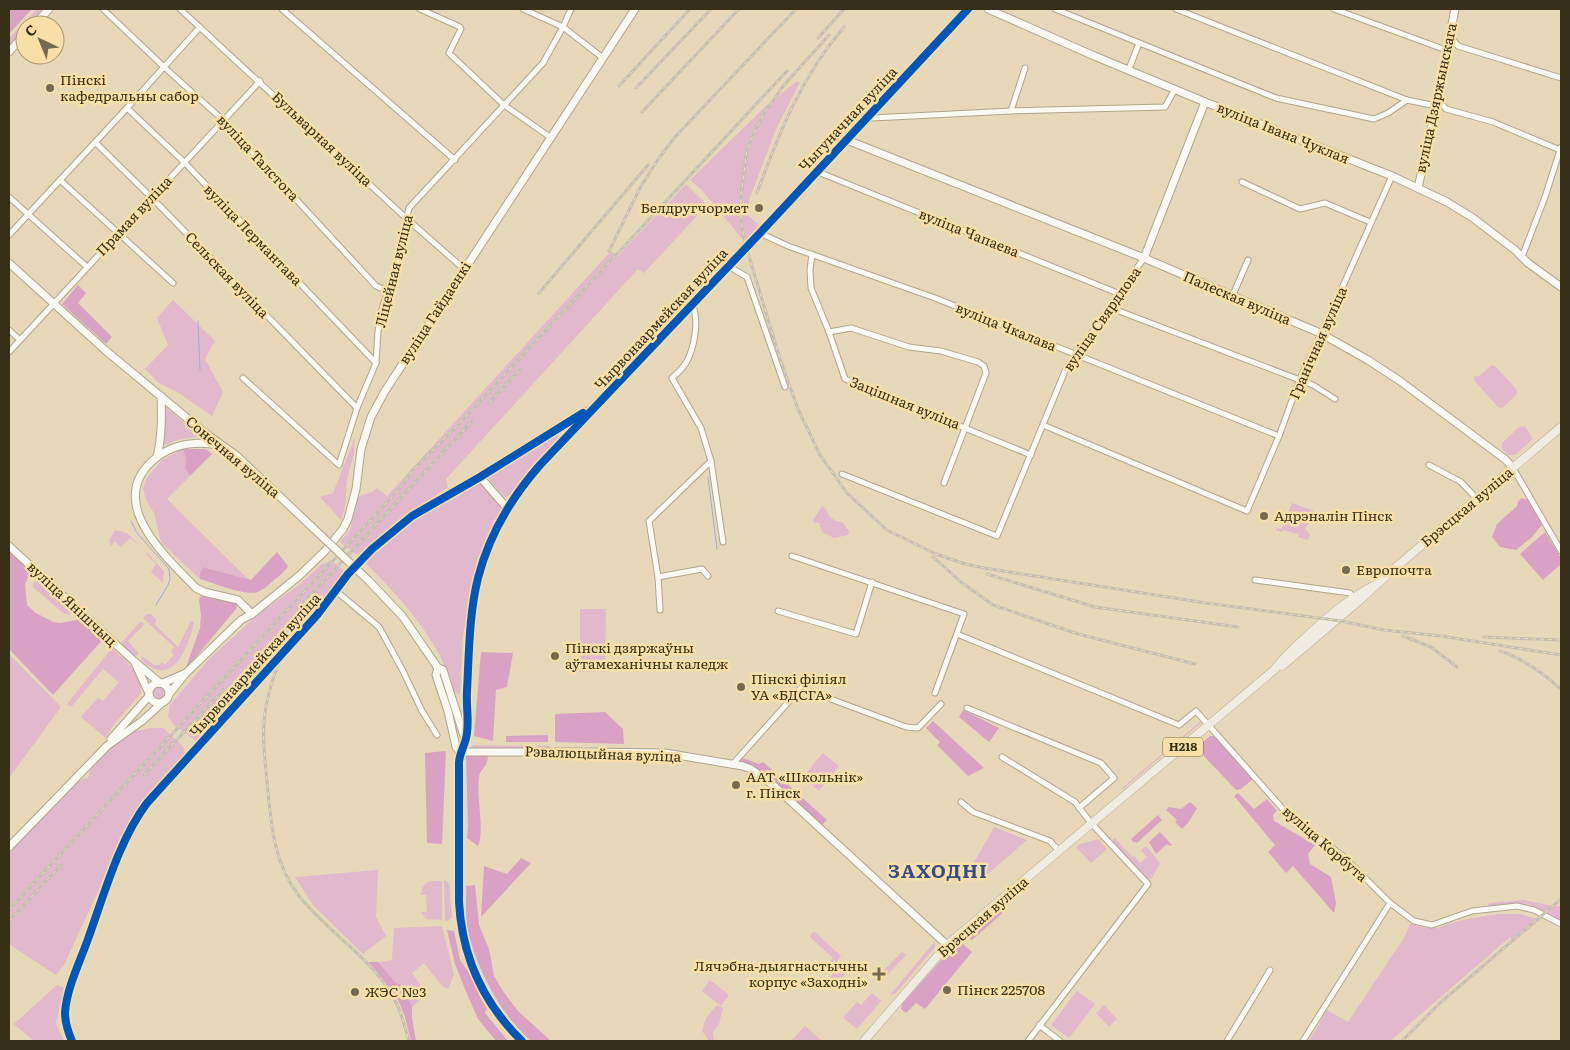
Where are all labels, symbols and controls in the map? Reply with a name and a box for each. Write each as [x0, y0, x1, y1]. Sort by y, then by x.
north arrow [15, 15, 65, 65]
text: С [20, 19, 41, 41]
street label: вуліца Дзяржынскага [1409, 21, 1461, 175]
street label: Чыгуначная вуліца [793, 61, 901, 175]
place label: Пінскі кафедральны сабор [60, 69, 199, 105]
marker: Пінскі кафедральны сабор [44, 82, 56, 94]
street label: Бульварная вуліца [268, 86, 378, 191]
street label: вуліца Івана Чуклая [1214, 96, 1353, 168]
street label: вуліца Талстога [213, 110, 305, 205]
street label: Прамая вуліца [91, 170, 176, 260]
street label: вуліца Лермантава [200, 179, 308, 290]
place label: Белдругчормет [641, 197, 749, 217]
marker: Белдругчормет [753, 202, 765, 214]
street label: вуліца Чапаева [916, 203, 1023, 261]
street label: Ліцейная вуліца [369, 212, 417, 329]
street label: Сельская вуліца [181, 227, 274, 322]
street label: Чырвонаармейская вуліца [589, 243, 732, 394]
street label: вуліца Гайдаенкі [393, 257, 475, 368]
street label: вуліца Свярдлова [1058, 262, 1145, 375]
street label: Палеская вуліца [1180, 265, 1295, 329]
street label: Гранічная вуліца [1283, 283, 1351, 402]
street label: вуліца Чкалава [953, 297, 1060, 356]
street label: Зацішная вуліца [847, 371, 964, 434]
street label: Сонечная вуліца [182, 411, 285, 502]
street label: Брэсцкая вуліца [1416, 461, 1517, 551]
place label: Адрэналін Пінск [1274, 505, 1393, 525]
marker: Адрэналін Пінск [1258, 510, 1270, 522]
street label: вуліца Янішчыц [23, 556, 122, 650]
place label: Европочта [1356, 559, 1432, 579]
marker: Европочта [1340, 564, 1352, 576]
street label: Чырвонаармейская вуліца [184, 588, 325, 741]
place label: Пінскі дзяржаўны аўтамеханічны каледж [565, 637, 728, 673]
marker: Пінскі дзяржаўны аўтамеханічны каледж [549, 650, 561, 662]
place label: Пінскі філіял УА «БДСГА» [751, 668, 847, 704]
marker: Пінскі філіял УА «БДСГА» [735, 681, 747, 693]
road number: Н218 [1163, 738, 1203, 756]
street label: Рэвалюцыйная вуліца [524, 740, 682, 766]
place label: ААТ «Школьнік» г. Пінск [746, 766, 864, 802]
marker: ААТ «Школьнік» г. Пінск [730, 779, 742, 791]
street label: вуліца Корбута [1279, 801, 1373, 886]
district label: ЗАХОДНІ [888, 856, 988, 884]
street label: Брэсцкая вуліца [933, 871, 1032, 961]
place label: Лячэбна-дыягнастычны корпус «Заходні» [694, 955, 868, 991]
marker: Лячэбна-дыягнастычны корпус «Заходні» [872, 967, 886, 981]
place label: Пінск 225708 [957, 979, 1045, 999]
place label: ЖЭС №3 [365, 981, 427, 1001]
marker: Пінск 225708 [941, 984, 953, 996]
marker: ЖЭС №3 [349, 986, 361, 998]

